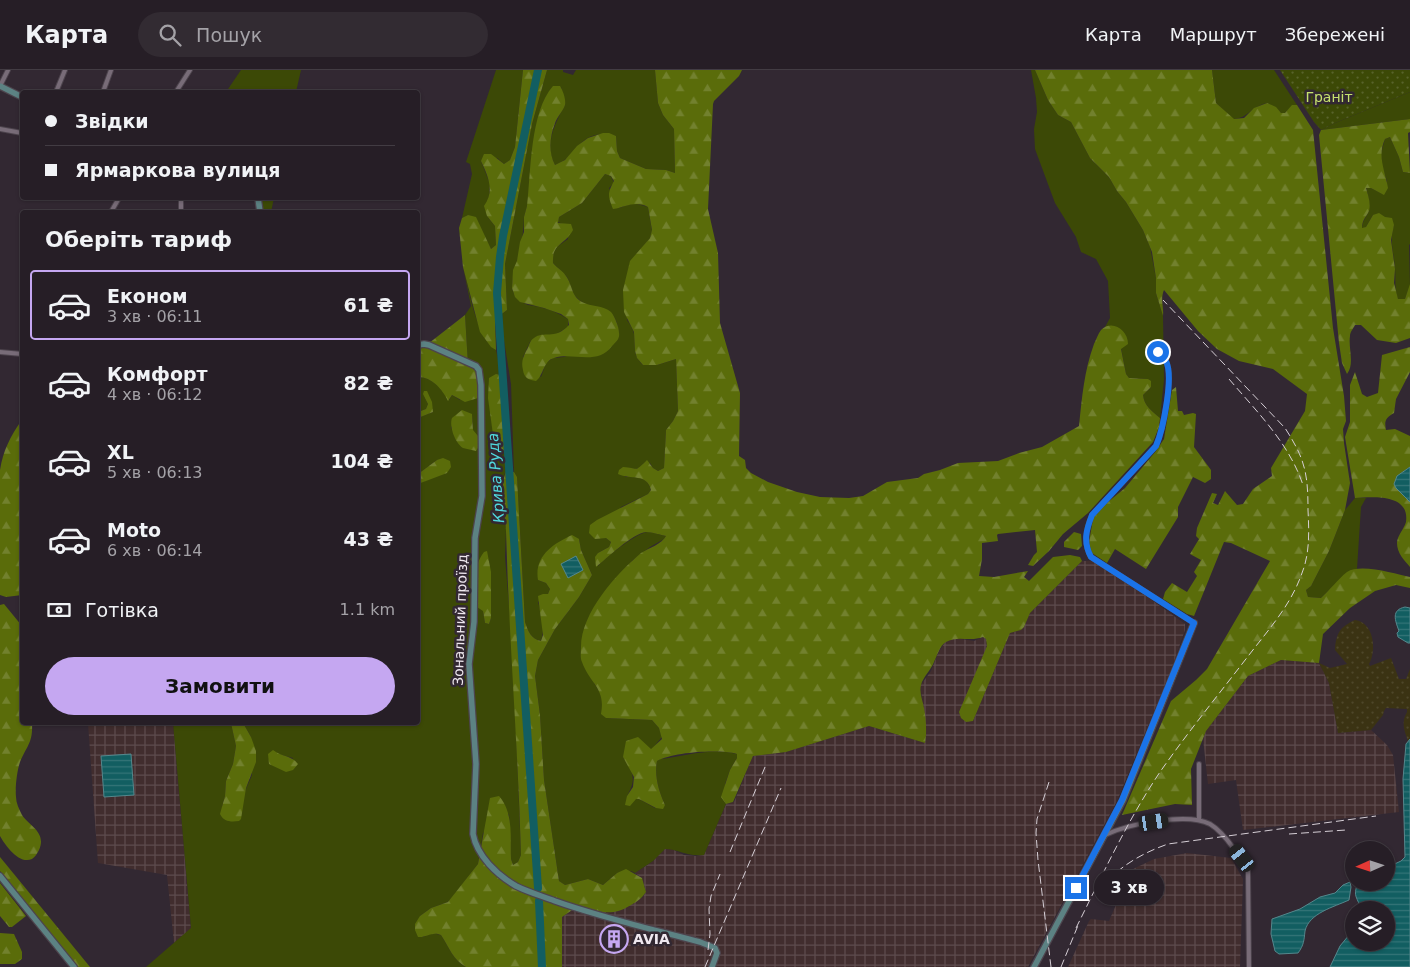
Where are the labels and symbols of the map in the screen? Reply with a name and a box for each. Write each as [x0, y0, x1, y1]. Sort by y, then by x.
park label: Граніт [1305, 89, 1353, 105]
route start [1147, 341, 1169, 363]
water label: Крива Руда [484, 432, 508, 524]
street label: Зональний проїзд [450, 554, 470, 686]
car [1138, 812, 1169, 832]
north arrow [1345, 841, 1395, 891]
car [1226, 842, 1257, 874]
callout: 3 хв [1094, 870, 1164, 906]
route end [1065, 877, 1087, 899]
building icon: AVIA [599, 924, 629, 954]
place label: AVIA [633, 931, 670, 947]

